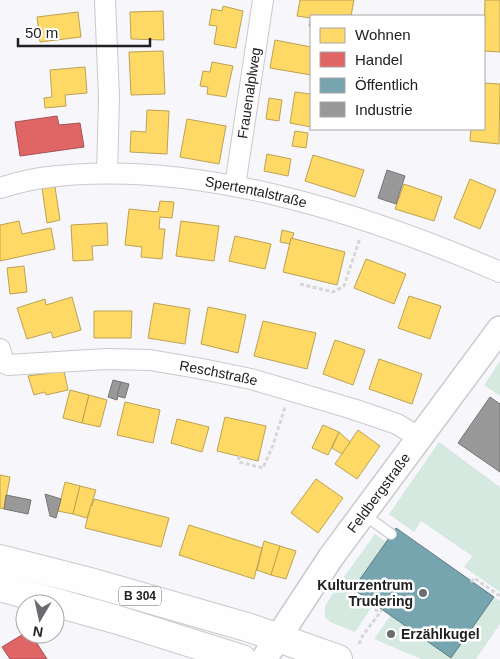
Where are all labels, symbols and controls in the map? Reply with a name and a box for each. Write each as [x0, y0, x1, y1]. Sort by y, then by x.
scale bar [18, 15, 150, 47]
legend [310, 15, 485, 130]
text: 50 m [25, 24, 58, 41]
text: Wohnen [355, 26, 411, 43]
street label: Frauenalplweg [234, 46, 264, 140]
text: Handel [355, 51, 403, 68]
text: Öffentlich [355, 76, 418, 93]
text: Industrie [355, 101, 413, 118]
street label: Spertentalstraße [204, 173, 309, 211]
street label: Reschstraße [178, 357, 260, 389]
street label: Feldbergstraße [344, 450, 413, 536]
place label: Kulturzentrum Trudering [317, 577, 413, 609]
road number: B 304 [119, 586, 161, 606]
marker: Kulturzentrum Trudering [417, 587, 429, 599]
north arrow [15, 594, 65, 644]
text: N [32, 623, 44, 641]
place label: Erzählkugel [401, 626, 480, 642]
marker: Erzählkugel [385, 628, 397, 640]

